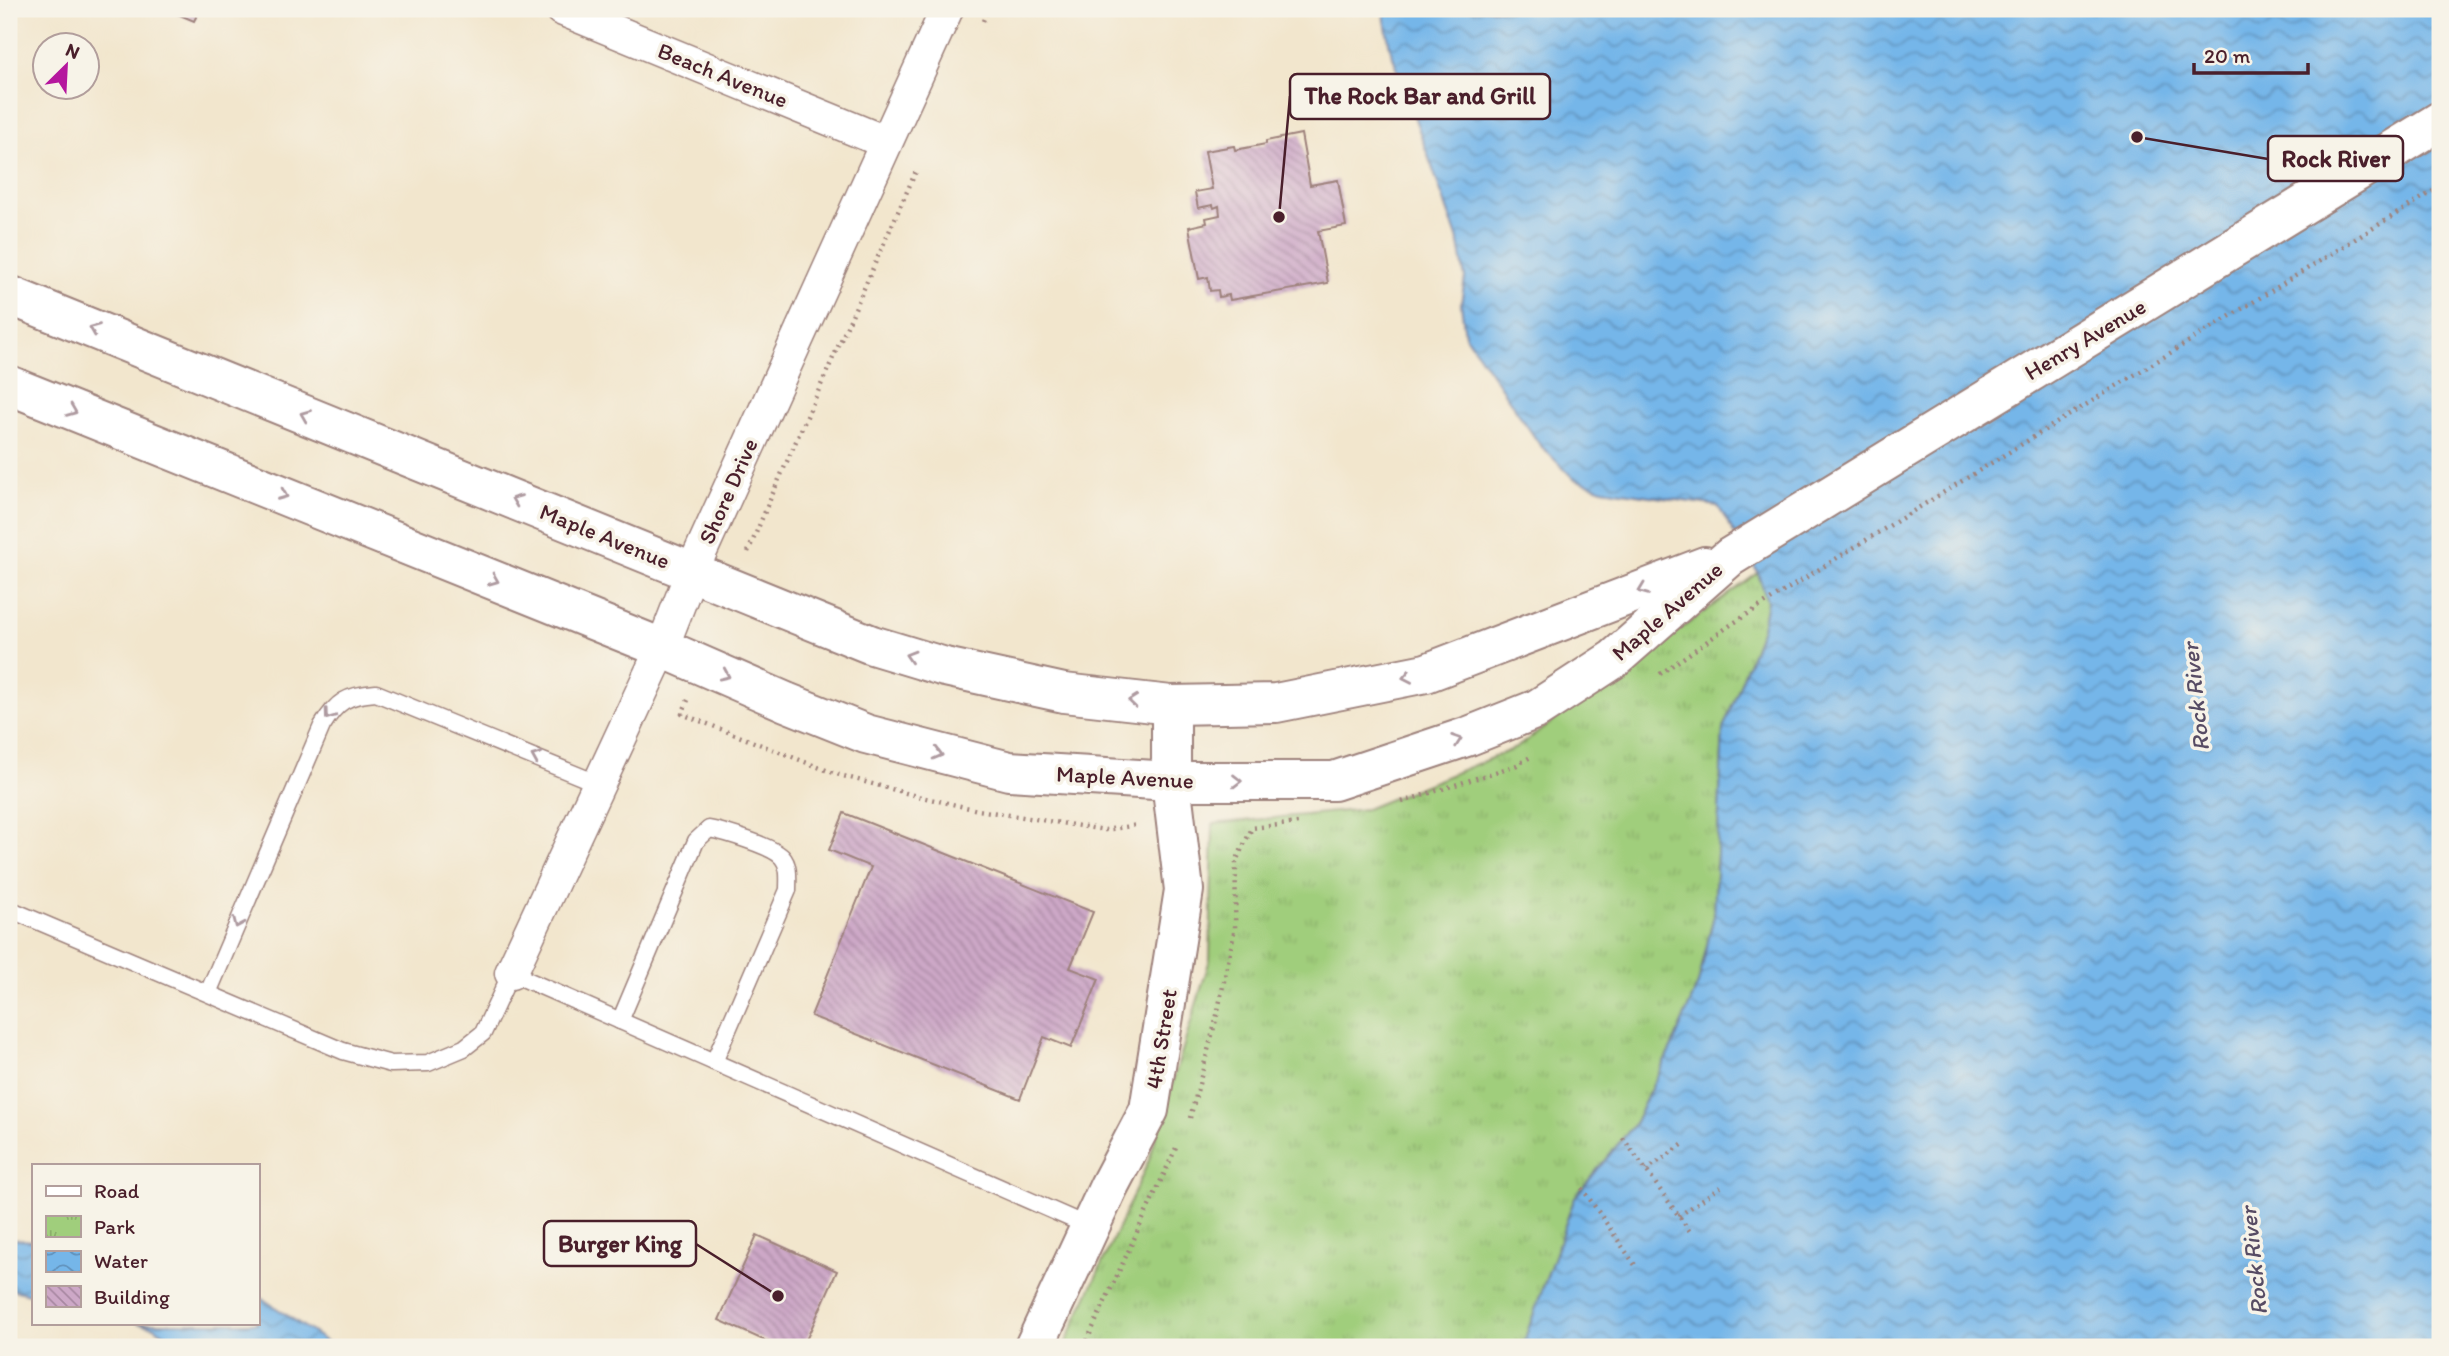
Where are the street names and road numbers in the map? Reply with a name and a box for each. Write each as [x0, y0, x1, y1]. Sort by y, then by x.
street label: Beach Avenue [654, 36, 792, 114]
street label: Henry Avenue [2019, 292, 2151, 386]
street label: Shore Drive [692, 434, 764, 548]
street label: Maple Avenue [536, 497, 674, 575]
street label: Maple Avenue [1606, 555, 1728, 667]
street label: Maple Avenue [1055, 759, 1195, 795]
street label: 4th Street [1139, 987, 1183, 1091]

